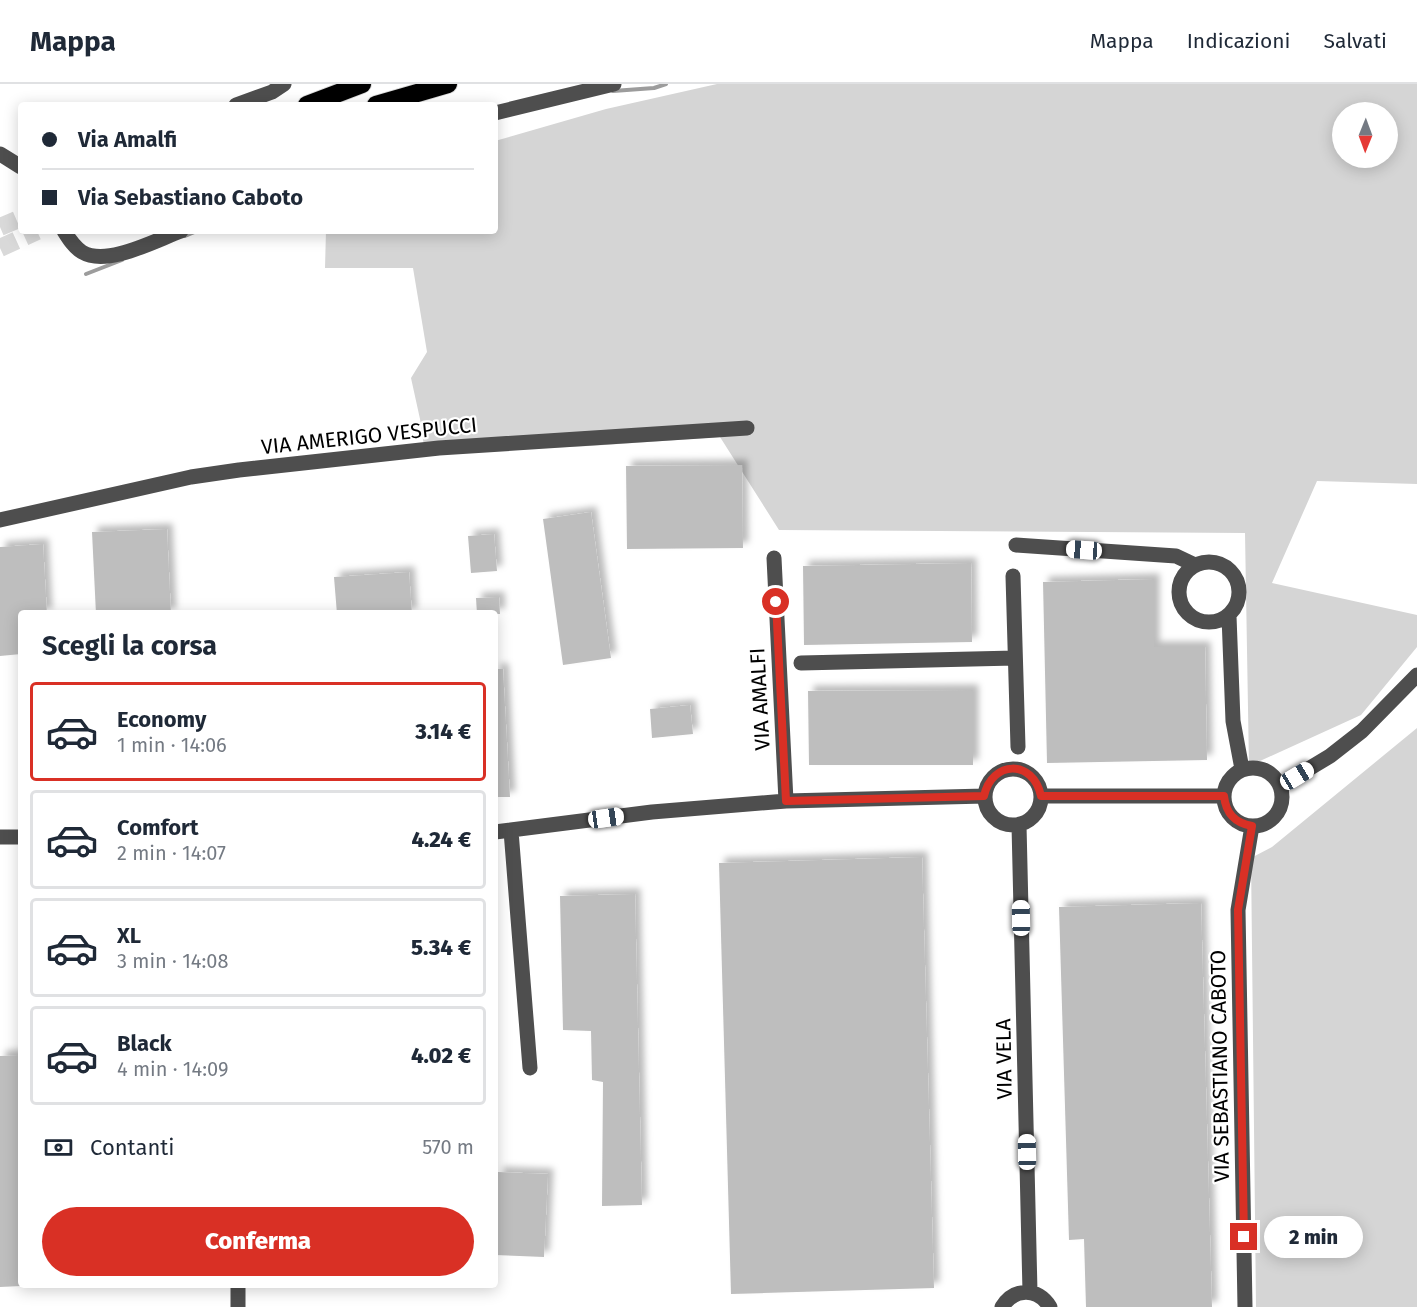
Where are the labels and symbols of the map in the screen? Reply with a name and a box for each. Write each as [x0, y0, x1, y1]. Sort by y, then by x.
north arrow [1332, 102, 1398, 168]
street label: VIA AMERIGO VESPUCCI [260, 412, 478, 460]
car [1065, 540, 1103, 560]
route start [762, 588, 789, 615]
street label: VIA AMALFI [744, 647, 776, 751]
car [1277, 759, 1317, 793]
car [587, 807, 625, 829]
car [1012, 900, 1030, 936]
street label: VIA SEBASTIANO CABOTO [1205, 950, 1235, 1182]
street label: VIA VELA [990, 1018, 1018, 1100]
car [1018, 1134, 1036, 1170]
callout: 2 min [1265, 1216, 1364, 1258]
route end [1230, 1223, 1257, 1250]

